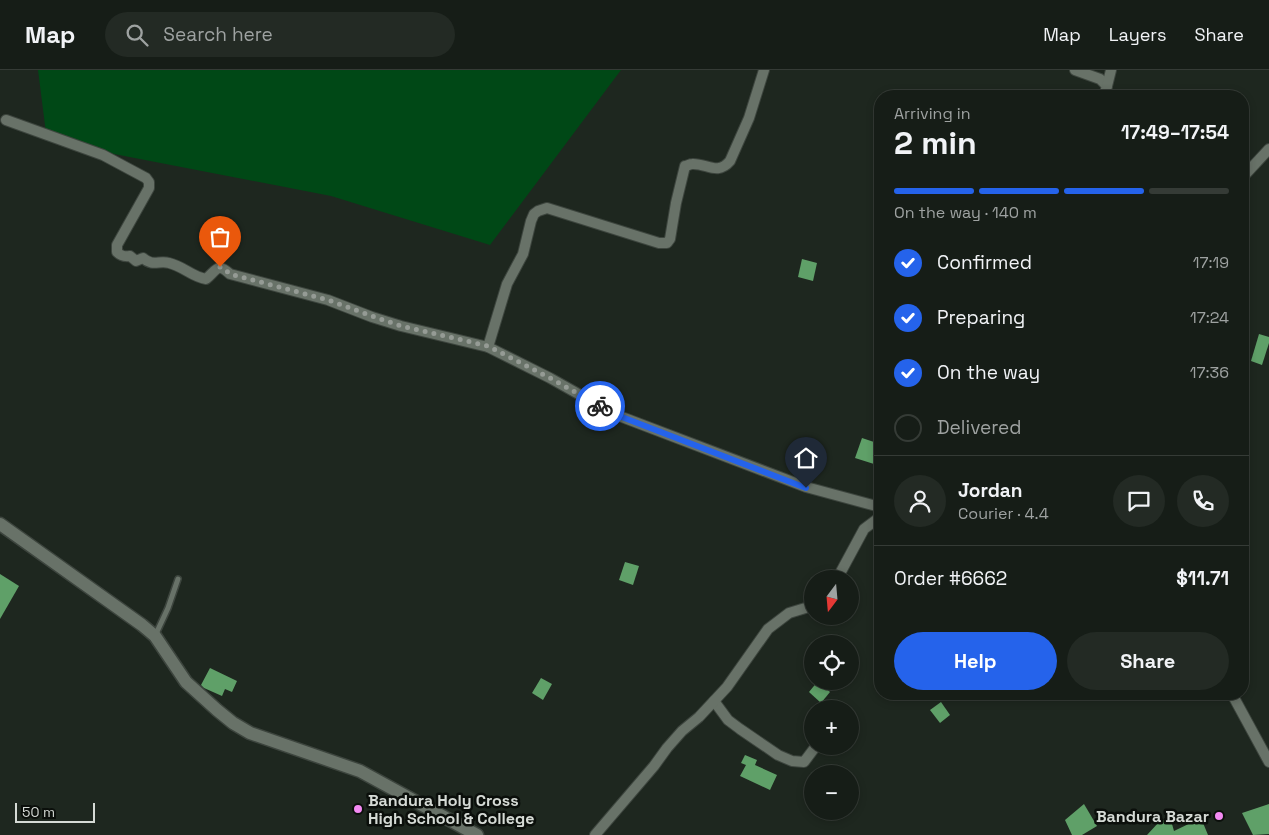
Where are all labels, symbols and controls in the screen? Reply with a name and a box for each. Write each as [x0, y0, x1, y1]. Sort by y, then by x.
search box [105, 12, 455, 57]
text: Map [25, 19, 75, 50]
icon: search [123, 21, 151, 49]
text: Search here [163, 22, 273, 47]
text: Map [1043, 23, 1081, 46]
text: Layers [1109, 23, 1166, 46]
text: Share [1194, 23, 1244, 46]
text: Arriving in [894, 103, 971, 124]
text: 17:49–17:54 [1121, 120, 1229, 145]
text: 2 min [894, 123, 977, 163]
text: On the way · 140 m [894, 202, 1037, 223]
pin [199, 216, 241, 267]
icon: bag [206, 223, 234, 251]
icon: check [894, 249, 922, 277]
text: Confirmed [937, 250, 1032, 275]
text: 17:19 [1193, 252, 1229, 273]
icon: check [894, 304, 922, 332]
text: Preparing [937, 305, 1025, 330]
text: 17:24 [1190, 307, 1229, 328]
icon: check [894, 359, 922, 387]
text: On the way [937, 360, 1040, 385]
text: 17:36 [1190, 362, 1229, 383]
courier [575, 381, 625, 431]
icon: bike [586, 392, 614, 420]
text: Delivered [937, 415, 1022, 440]
pin [785, 437, 827, 488]
icon: home [792, 444, 820, 472]
button: person [894, 475, 946, 527]
button: chat [1113, 475, 1165, 527]
button: phone [1177, 475, 1229, 527]
text: Jordan [958, 478, 1023, 503]
text: Courier · 4.4 [958, 503, 1049, 524]
text: Order #6662 [894, 566, 1007, 591]
text: $11.71 [1176, 566, 1229, 591]
north arrow [804, 570, 859, 625]
map controls [804, 570, 859, 820]
button: Help [894, 632, 1057, 690]
button: Share [1067, 632, 1229, 690]
button: locate [804, 635, 859, 690]
button: + [804, 700, 859, 755]
button: − [804, 765, 859, 820]
place label: Bandura Holy Cross High School & College [368, 790, 535, 829]
scale bar [15, 800, 95, 823]
text: 50 m [22, 803, 55, 821]
marker: Bandura Holy Cross High School & College [352, 803, 364, 815]
place label: Bandura Bazar [1096, 806, 1209, 827]
marker: Bandura Bazar [1213, 810, 1225, 822]

